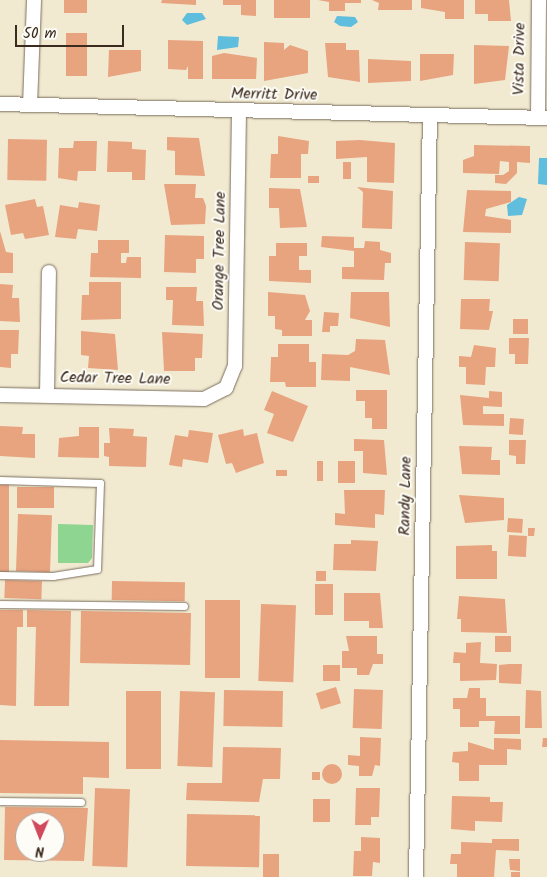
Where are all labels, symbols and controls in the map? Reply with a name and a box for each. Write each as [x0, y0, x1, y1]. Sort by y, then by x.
scale bar [18, 15, 126, 47]
text: 50 m [23, 22, 57, 46]
street label: Vista Drive [510, 23, 530, 95]
street label: Merritt Drive [231, 85, 317, 105]
street label: Orange Tree Lane [209, 191, 231, 311]
street label: Cedar Tree Lane [60, 368, 170, 390]
street label: Randy Lane [396, 456, 416, 536]
north arrow [15, 812, 65, 862]
text: N [35, 840, 44, 862]

